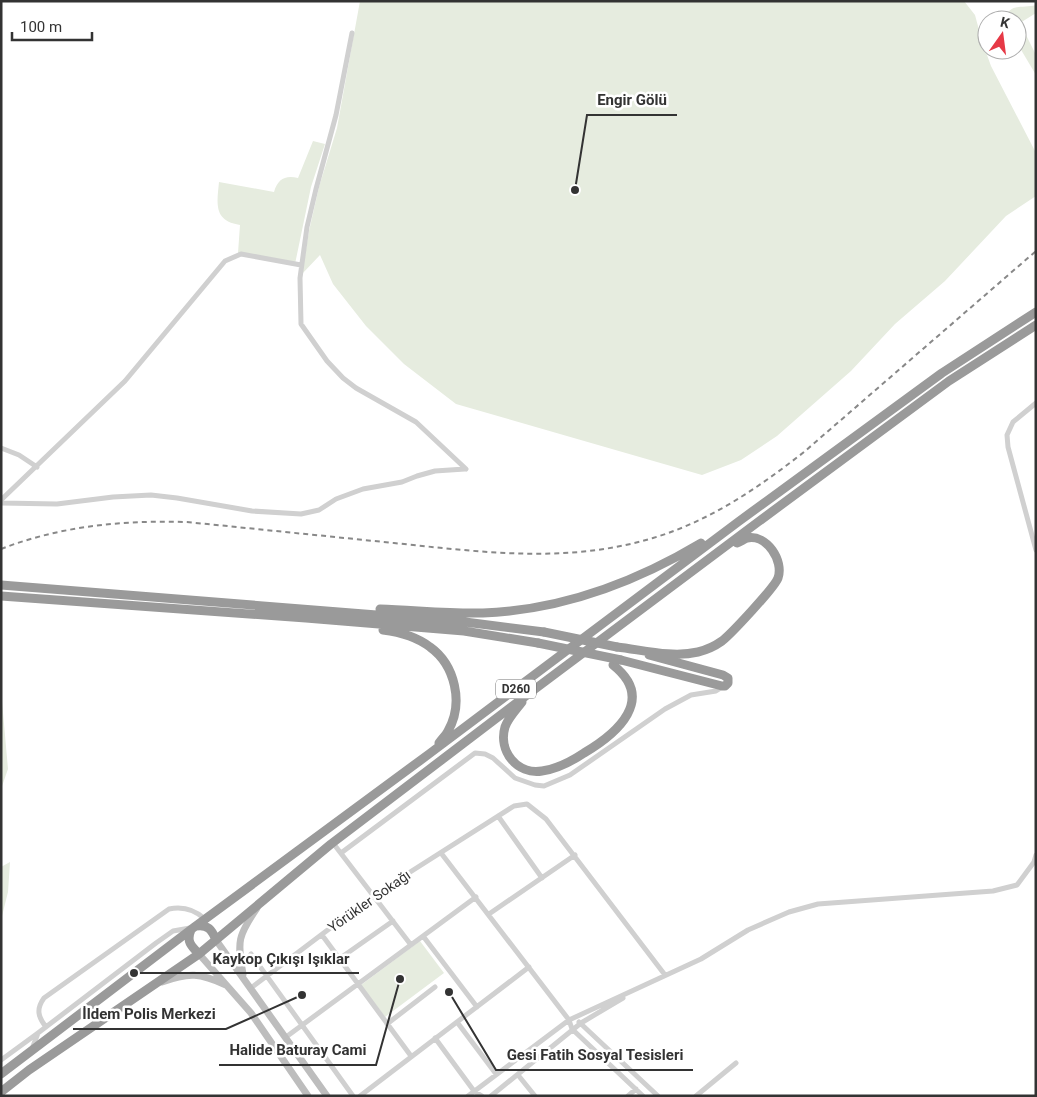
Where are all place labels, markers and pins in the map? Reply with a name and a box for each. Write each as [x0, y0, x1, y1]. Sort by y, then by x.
callout: Engir Gölü [587, 85, 677, 115]
callout: Kaykop Çıkışı Işıklar [202, 943, 359, 973]
callout: İldem Polis Merkezi [73, 999, 226, 1029]
callout: Halide Baturay Cami [219, 1035, 376, 1065]
callout: Gesi Fatih Sosyal Tesisleri [496, 1040, 693, 1070]

